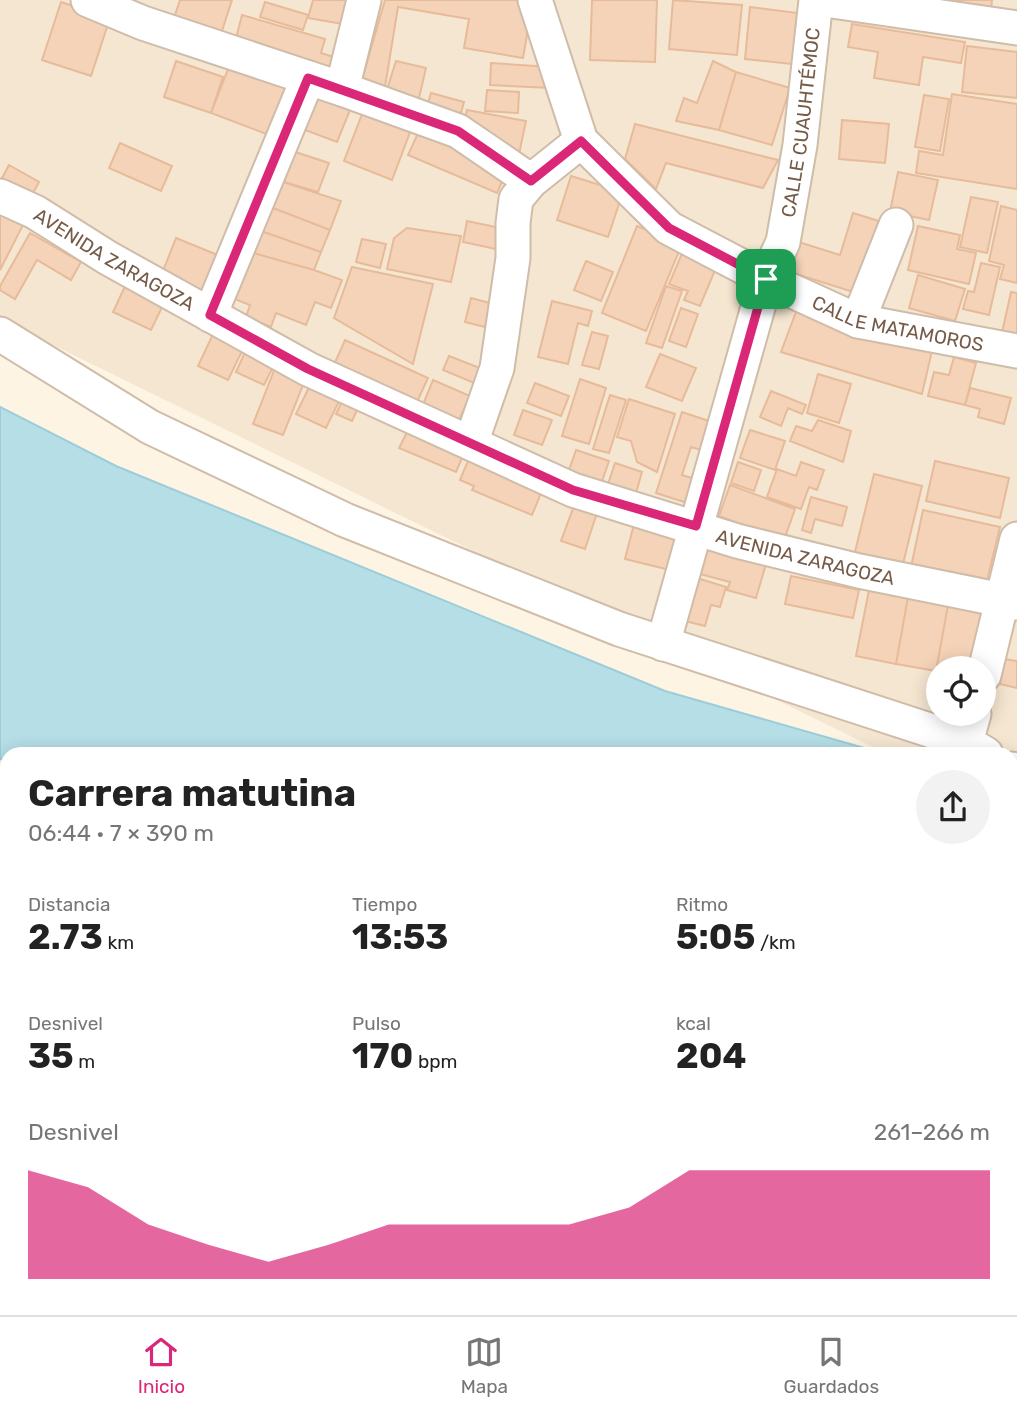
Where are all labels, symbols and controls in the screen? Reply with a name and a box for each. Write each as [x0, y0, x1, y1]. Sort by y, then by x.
street label: CALLE CUAUHTÉMOC [777, 26, 825, 219]
street label: AVENIDA ZARAGOZA [30, 203, 199, 316]
pin [736, 249, 796, 309]
icon: arrive [747, 260, 785, 298]
street label: CALLE MATAMOROS [808, 291, 985, 356]
street label: AVENIDA ZARAGOZA [713, 524, 897, 590]
map controls [926, 656, 996, 726]
button: locate [926, 656, 996, 726]
text: Carrera matutina [28, 770, 356, 816]
button: share [916, 770, 990, 844]
text: 06:44 · 7 × 390 m [28, 819, 214, 847]
text: Distancia [28, 893, 110, 916]
text: Tiempo [352, 893, 417, 916]
text: Ritmo [676, 893, 728, 916]
text: 2.73 [28, 916, 103, 958]
text: 13:53 [352, 916, 448, 958]
text: 5:05 [676, 916, 755, 958]
text: km [103, 931, 134, 954]
text: /km [755, 931, 796, 954]
text: Desnivel [28, 1012, 103, 1035]
text: Pulso [352, 1012, 401, 1035]
text: kcal [676, 1012, 711, 1035]
text: 35 [28, 1035, 74, 1077]
text: 170 [352, 1035, 413, 1077]
text: 204 [676, 1035, 746, 1077]
text: m [74, 1050, 95, 1073]
text: bpm [413, 1050, 457, 1073]
text: Desnivel [28, 1118, 119, 1146]
text: 261–266 m [874, 1118, 990, 1146]
tab: Inicio [138, 1333, 185, 1398]
tab: Mapa [461, 1333, 508, 1398]
tab: Guardados [784, 1333, 879, 1398]

